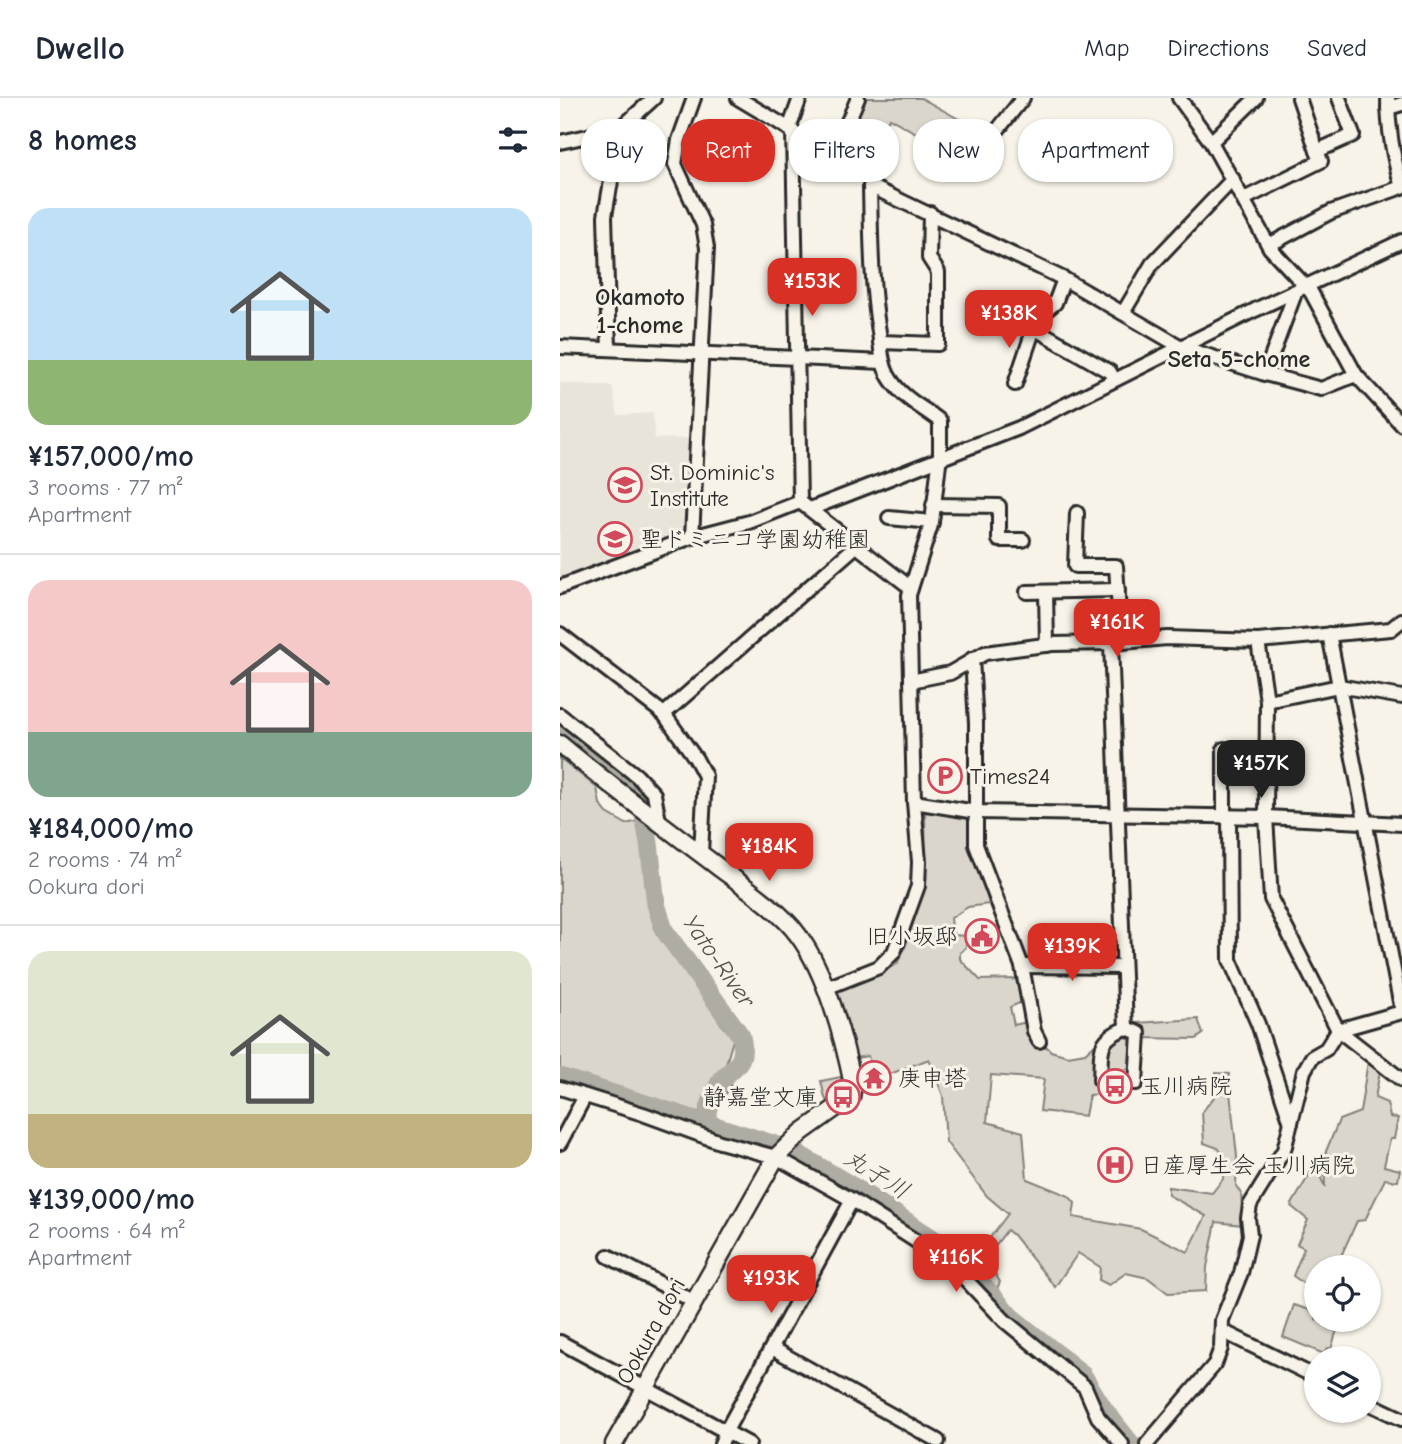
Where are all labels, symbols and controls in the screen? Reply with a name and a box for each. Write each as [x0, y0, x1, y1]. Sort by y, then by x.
text: Dwello [35, 29, 125, 67]
text: Map [1084, 34, 1130, 62]
text: Directions [1168, 34, 1269, 62]
text: Saved [1307, 34, 1367, 62]
chip: Buy [581, 119, 667, 182]
chip: Rent [681, 119, 775, 182]
chip: Filters [789, 119, 899, 182]
chip: New [913, 119, 1004, 182]
chip: Apartment [1018, 119, 1173, 182]
icon: filters [494, 121, 532, 159]
text: 8 homes [28, 123, 137, 158]
icon: home [217, 253, 343, 379]
pin: ¥153K [763, 258, 861, 318]
text: ¥153K [784, 267, 840, 294]
district label: Okamoto 1-chome [595, 283, 685, 339]
pin: ¥138K [960, 290, 1058, 350]
text: ¥138K [981, 299, 1037, 326]
district label: Seta 5-chome [1168, 345, 1311, 373]
text: ¥157,000/mo [28, 439, 194, 474]
place label: St. Dominic's Institute [650, 459, 774, 512]
school or university icon: St. Dominic's Institute [606, 466, 644, 504]
text: 3 rooms · 77 m² [28, 474, 183, 501]
text: Apartment [28, 501, 131, 528]
school or university icon: 聖ドミニコ学園幼稚園 [596, 520, 634, 558]
place label: 聖ドミニコ学園幼稚園 [640, 526, 870, 553]
pin: ¥161K [1068, 600, 1166, 659]
text: ¥161K [1090, 608, 1144, 635]
icon: home [217, 625, 343, 751]
pin: ¥157K [1212, 740, 1310, 800]
text: ¥157K [1233, 749, 1289, 776]
parking icon: Times24 [926, 757, 964, 795]
place label: Times24 [970, 763, 1050, 790]
text: ¥184,000/mo [28, 811, 194, 846]
pin: ¥184K [720, 824, 818, 883]
text: ¥184K [741, 832, 797, 859]
text: 2 rooms · 74 m² [28, 846, 181, 873]
text: Ookura dori [28, 873, 145, 900]
water label: Yato-River [677, 909, 762, 1014]
public building icon: 旧小坂邸 [963, 917, 1001, 955]
place label: 旧小坂邸 [866, 923, 958, 950]
pin: ¥139K [1023, 924, 1121, 983]
text: ¥139K [1044, 932, 1100, 959]
icon: home [217, 996, 343, 1122]
temple icon: 庚申塔 [855, 1059, 893, 1097]
place label: 庚申塔 [898, 1065, 967, 1092]
bus stop icon: 玉川病院 [1096, 1067, 1134, 1105]
place label: 玉川病院 [1140, 1073, 1232, 1100]
bus stop icon: 静嘉堂文庫 [824, 1078, 862, 1116]
place label: 静嘉堂文庫 [703, 1084, 818, 1111]
water label: 丸子川 [839, 1143, 915, 1205]
hospital icon: 日産厚生会 玉川病院 [1096, 1146, 1134, 1184]
place label: 日産厚生会 玉川病院 [1140, 1152, 1355, 1179]
text: ¥139,000/mo [28, 1182, 195, 1217]
text: 2 rooms · 64 m² [28, 1217, 185, 1244]
pin: ¥116K [907, 1234, 1005, 1294]
text: ¥116K [929, 1243, 983, 1270]
text: Apartment [28, 1244, 131, 1271]
map controls [1304, 1255, 1381, 1423]
button: locate [1304, 1255, 1381, 1332]
pin: ¥193K [722, 1256, 820, 1315]
text: ¥193K [743, 1264, 799, 1291]
street label: Ookura dori [611, 1273, 691, 1389]
button: layers [1304, 1346, 1381, 1423]

